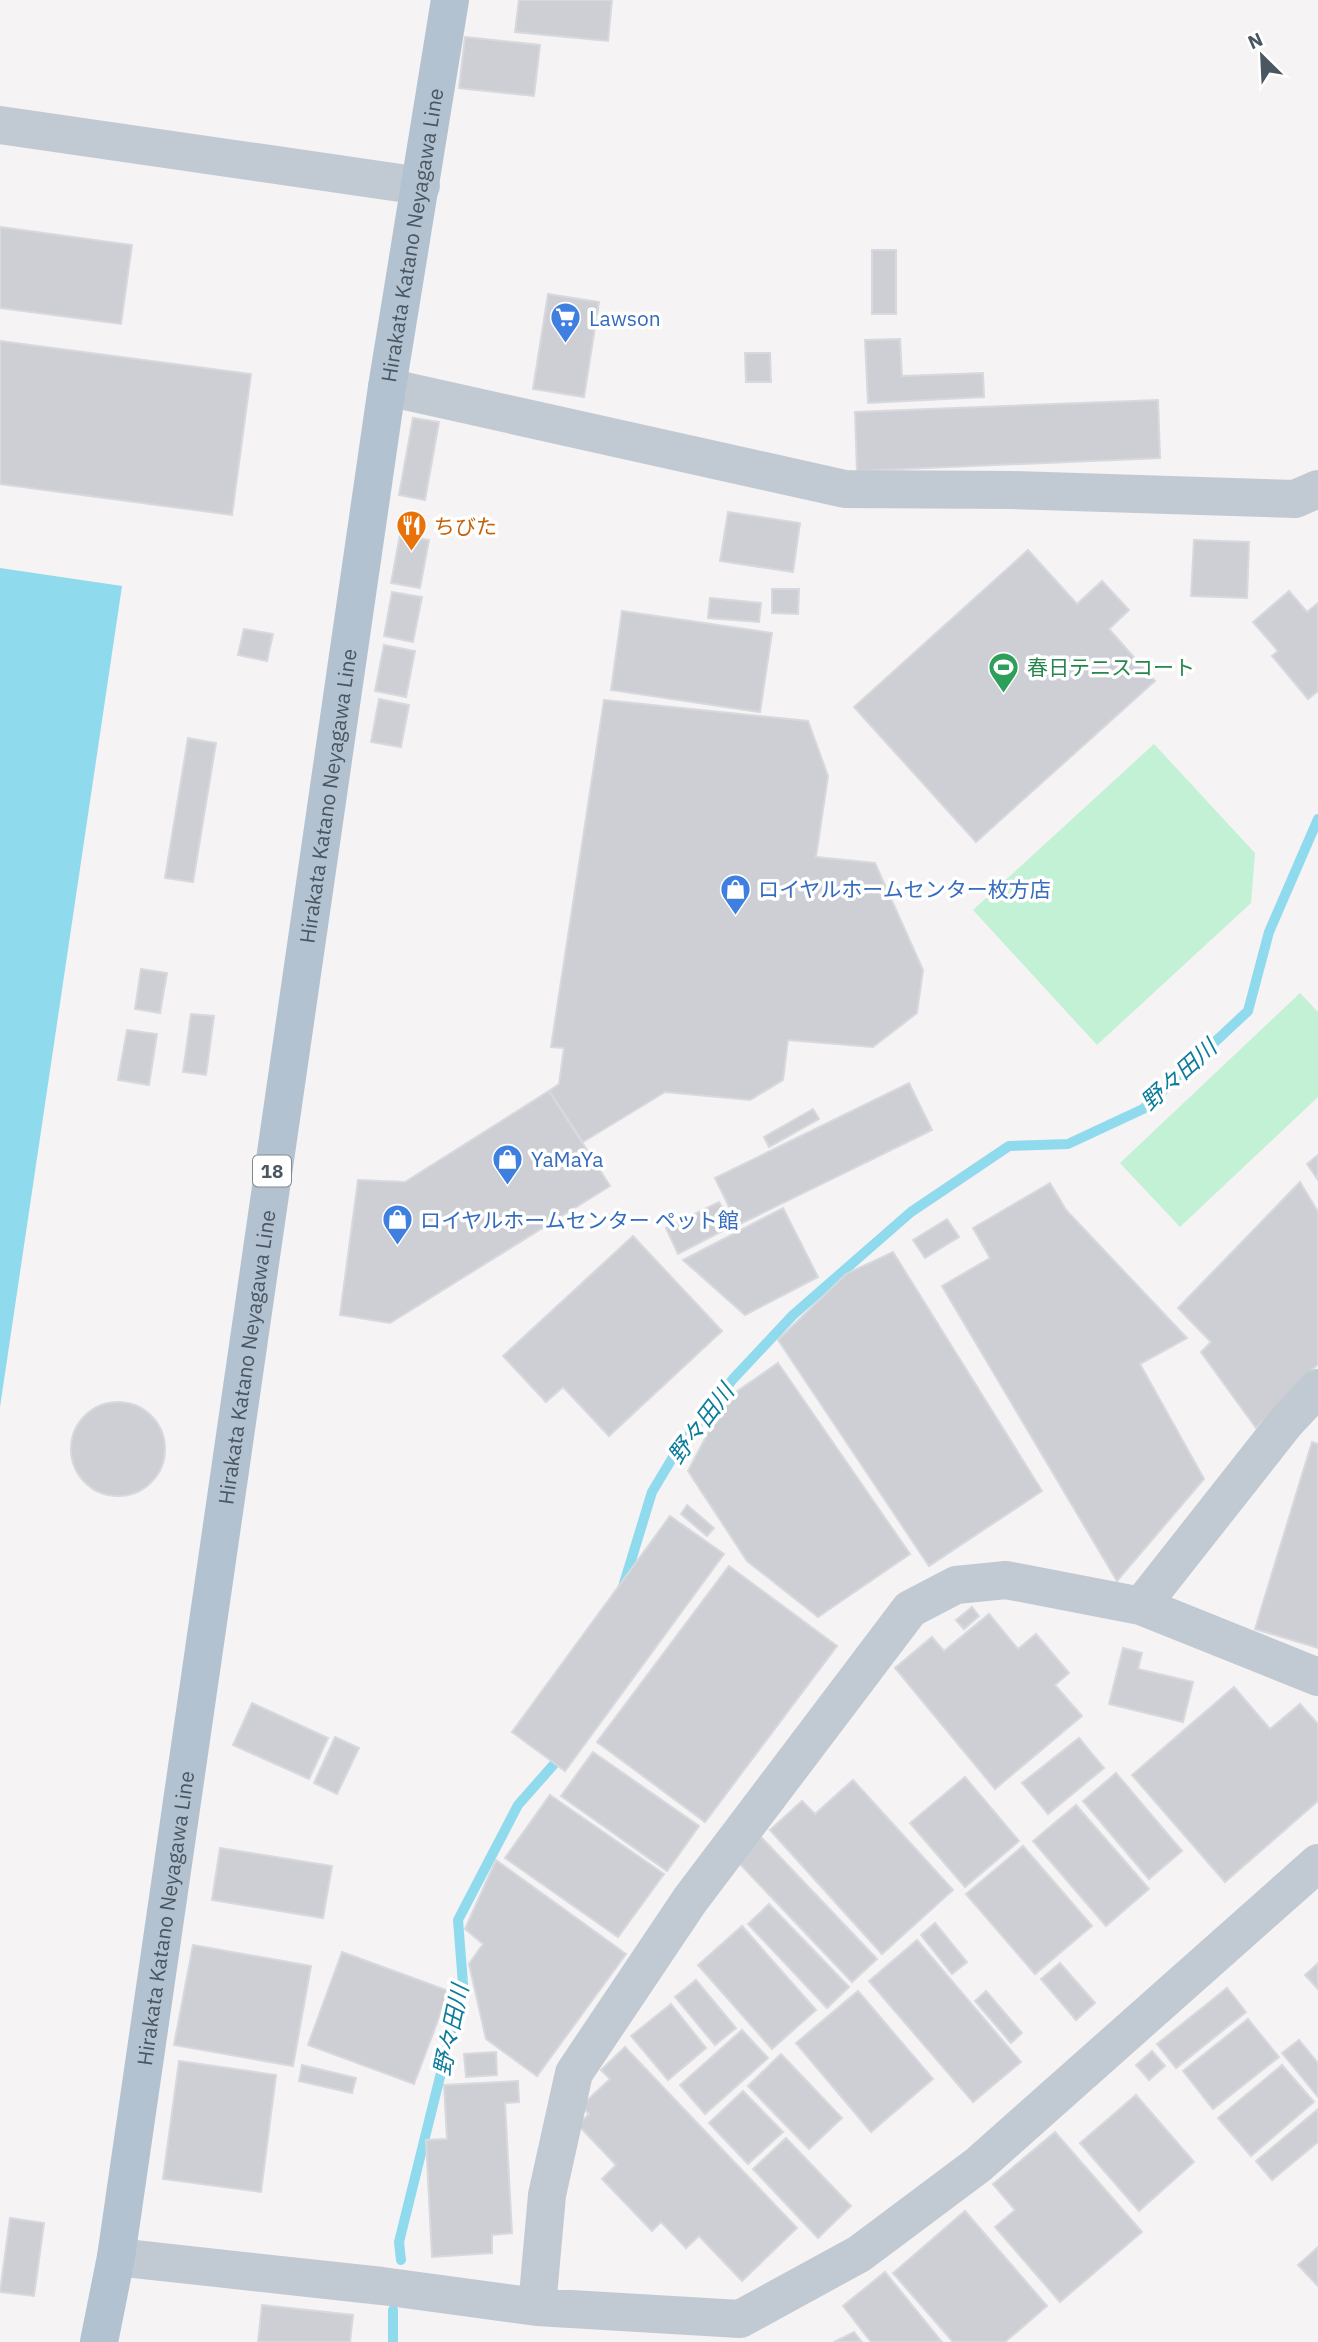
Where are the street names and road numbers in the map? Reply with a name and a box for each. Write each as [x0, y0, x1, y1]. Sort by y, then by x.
street label: Hirakata Katano Neyagawa Line [374, 86, 449, 384]
street label: Hirakata Katano Neyagawa Line [293, 647, 363, 945]
road number: 18 [253, 1156, 291, 1186]
street label: Hirakata Katano Neyagawa Line [211, 1208, 282, 1506]
street label: Hirakata Katano Neyagawa Line [130, 1769, 200, 2067]

